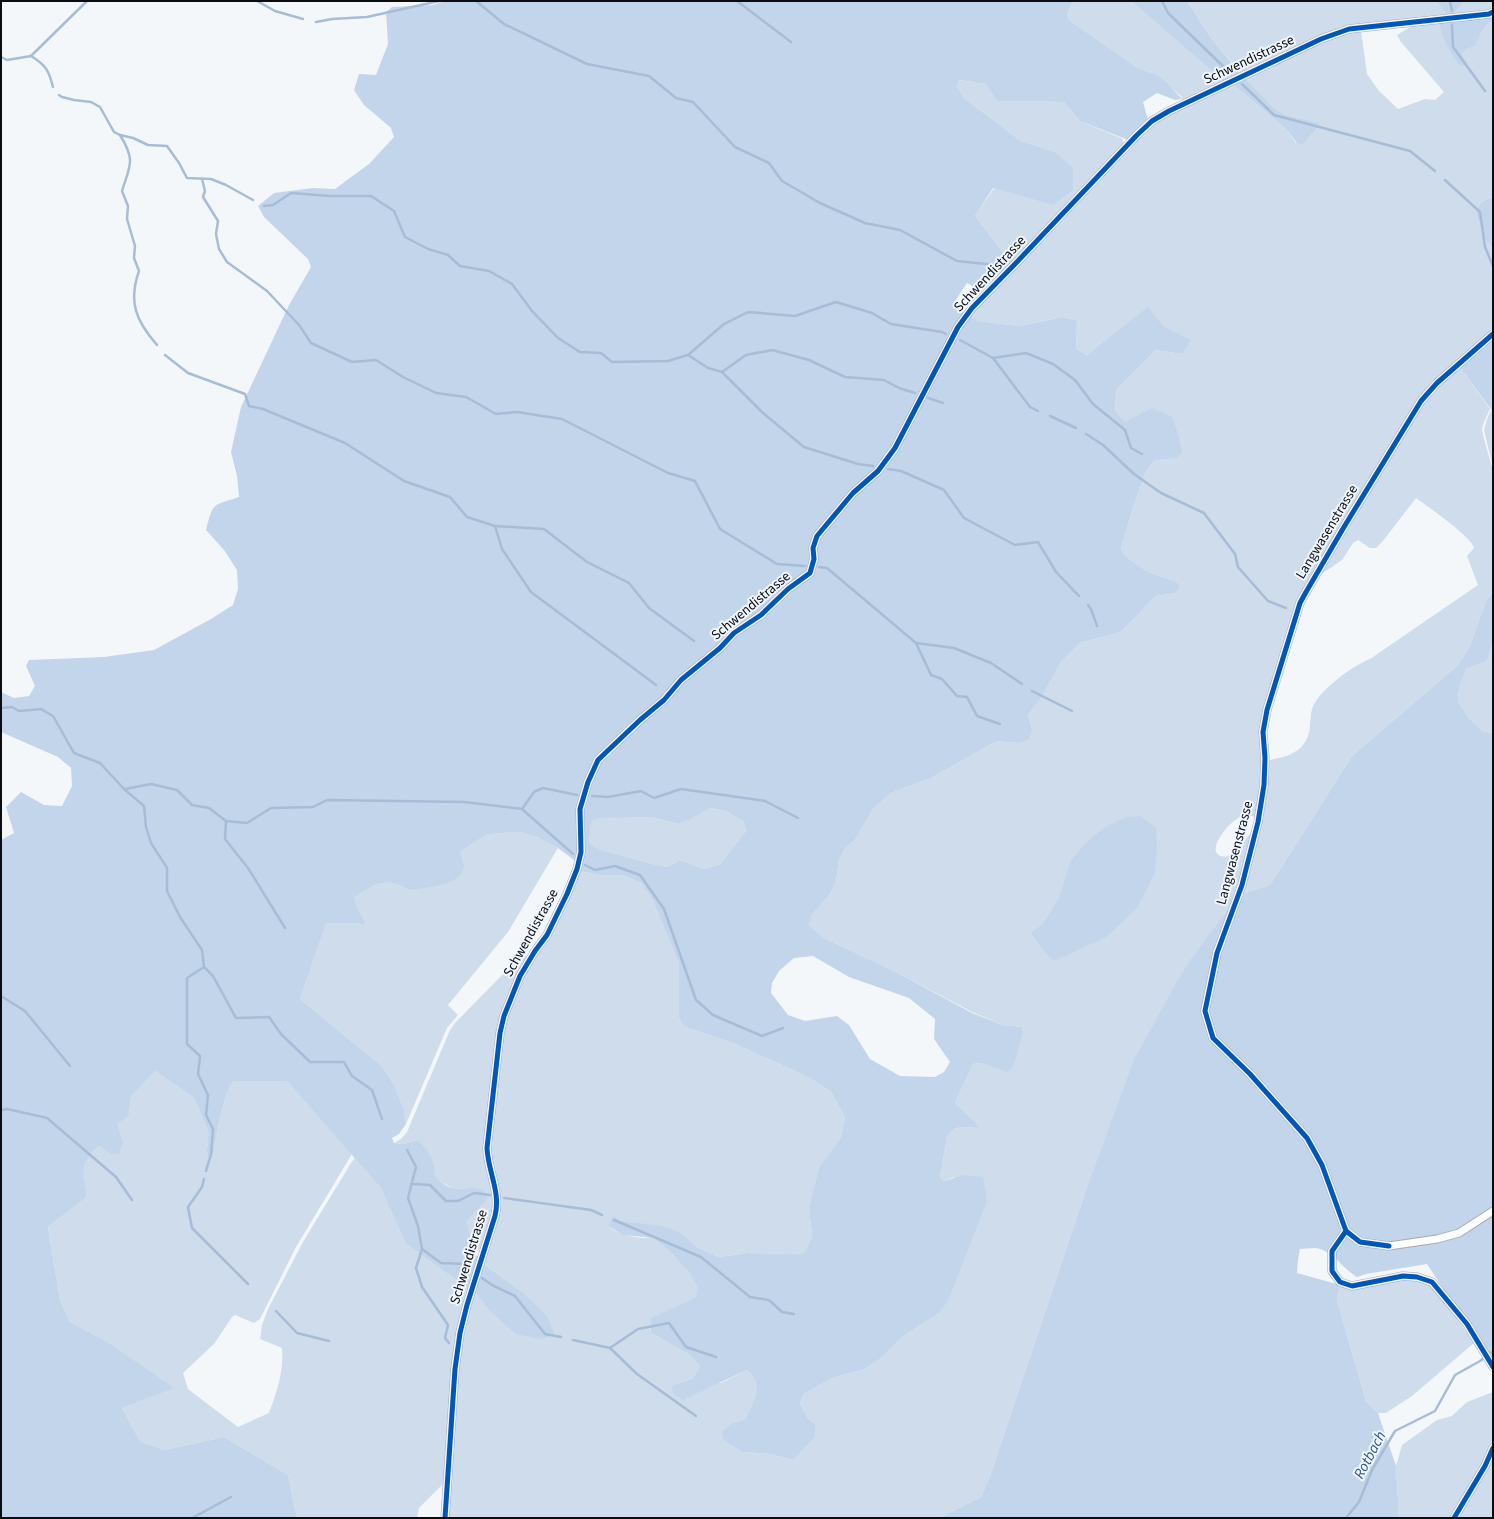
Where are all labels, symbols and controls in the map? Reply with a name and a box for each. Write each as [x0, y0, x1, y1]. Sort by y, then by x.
street label: Schwendistrasse [1200, 30, 1298, 90]
street label: Schwendistrasse [949, 231, 1031, 317]
street label: Langwasenstrasse [1291, 481, 1363, 583]
street label: Schwendistrasse [707, 567, 795, 645]
street label: Langwasenstrasse [1212, 799, 1258, 907]
street label: Schwendistrasse [499, 885, 563, 981]
street label: Schwendistrasse [445, 1207, 493, 1307]
water label: Rotbach [1349, 1427, 1391, 1483]

